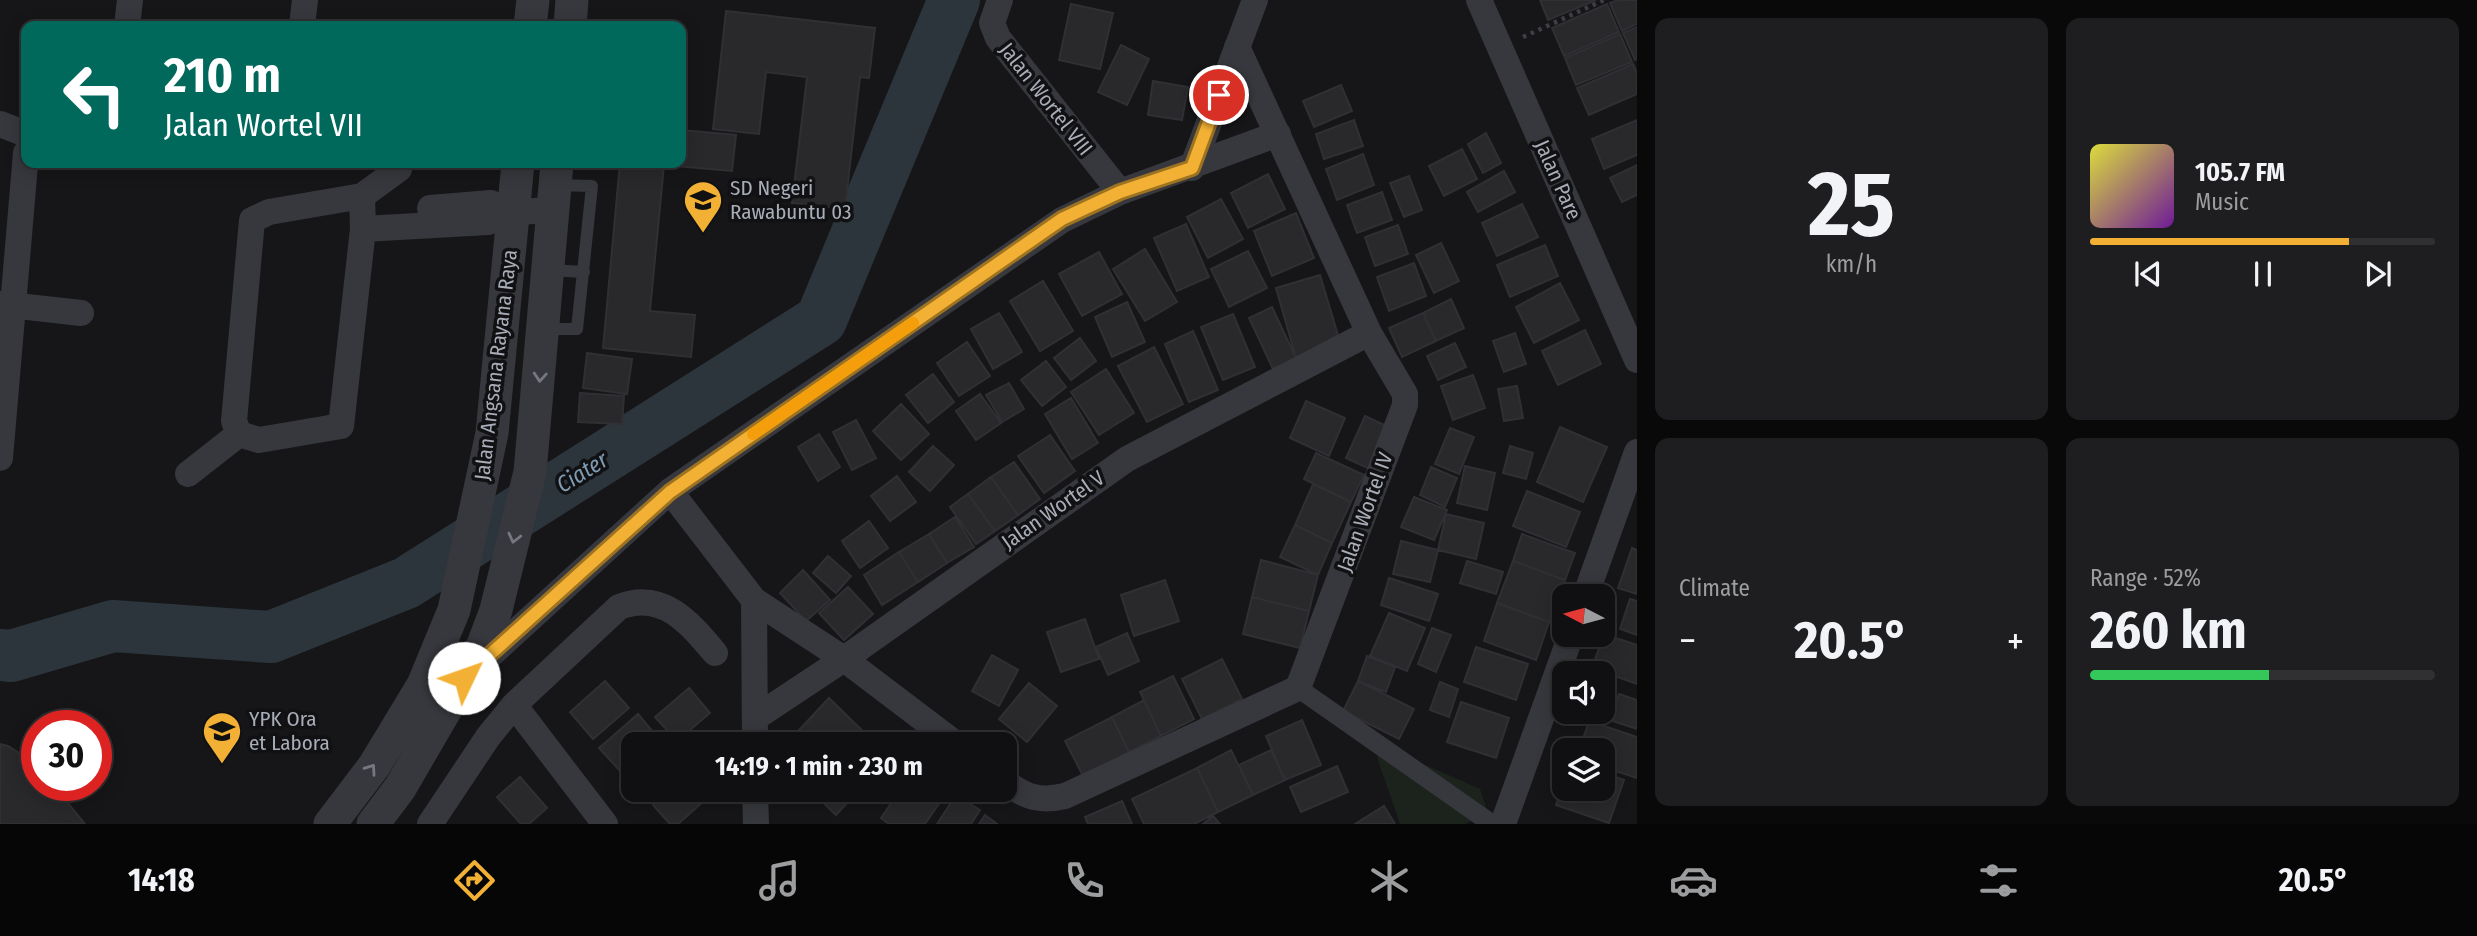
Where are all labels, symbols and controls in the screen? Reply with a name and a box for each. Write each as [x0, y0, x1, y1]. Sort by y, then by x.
street label: Jalan Wortel VIII [994, 37, 1098, 161]
text: 210 m [164, 46, 281, 105]
icon: left [49, 49, 140, 140]
pin [1189, 65, 1249, 125]
icon: arrive [1200, 76, 1238, 114]
text: Jalan Wortel VII [164, 106, 363, 144]
street label: Jalan Pare [1529, 136, 1587, 224]
text: 25 [1808, 150, 1895, 259]
text: 105.7 FM [2195, 157, 2285, 188]
place label: SD Negeri Rawabuntu 03 [730, 175, 851, 225]
school or university icon: SD Negeri Rawabuntu 03 [682, 179, 724, 234]
text: Music [2195, 188, 2249, 216]
street label: Jalan Angsana Rayana Raya [469, 248, 523, 482]
text: km/h [1826, 250, 1877, 278]
icon: previous [2129, 255, 2167, 293]
icon: pause [2244, 255, 2282, 293]
icon: next [2359, 255, 2397, 293]
one-way arrow [533, 372, 548, 383]
water label: Ciater [551, 445, 614, 499]
street label: Jalan Wortel IV [1331, 449, 1399, 575]
street label: Jalan Wortel V [997, 465, 1110, 555]
one-way arrow [508, 532, 522, 544]
text: Range · 52% [2090, 564, 2201, 592]
text: Climate [1679, 574, 1750, 602]
north arrow [1552, 584, 1615, 648]
map controls [1552, 584, 1615, 801]
text: 260 km [2090, 599, 2247, 662]
text: 20.5° [1794, 609, 1909, 672]
text: − [1679, 618, 1696, 664]
text: + [2007, 618, 2024, 664]
position arrow [427, 641, 501, 715]
button: sound [1552, 661, 1615, 724]
place label: YPK Ora et Labora [249, 706, 330, 756]
speed limit sign: 30 [21, 710, 112, 801]
school or university icon: YPK Ora et Labora [201, 710, 243, 765]
button: layers [1552, 738, 1615, 801]
text: 14:19 · 1 min · 230 m [715, 751, 923, 782]
one-way arrow [363, 764, 375, 777]
icon: directions [450, 856, 499, 905]
icon: music [755, 856, 804, 905]
icon: phone [1060, 856, 1109, 905]
icon: climate [1365, 856, 1414, 905]
icon: car [1669, 856, 1718, 905]
icon: filters [1974, 856, 2023, 905]
text: 14:18 [128, 861, 195, 899]
text: 20.5° [2279, 861, 2349, 899]

